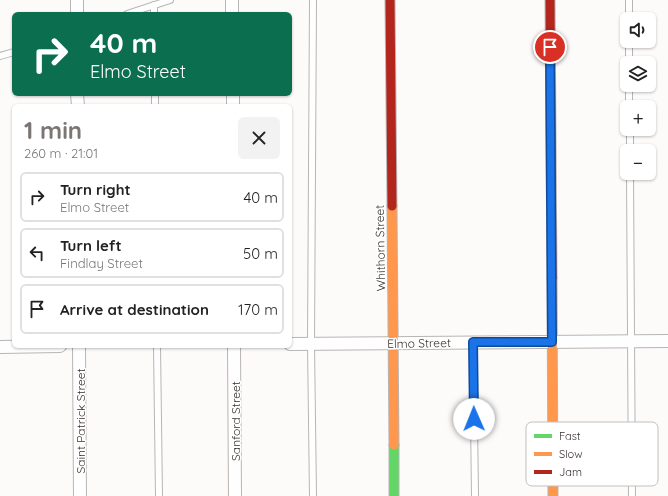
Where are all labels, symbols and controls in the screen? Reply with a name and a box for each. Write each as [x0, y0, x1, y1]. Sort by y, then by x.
map controls [620, 12, 656, 180]
button: sound [620, 12, 656, 48]
text: 40 m [90, 25, 157, 60]
icon: right [24, 28, 76, 80]
pin [533, 30, 567, 64]
icon: arrive [539, 36, 561, 58]
button: layers [620, 56, 656, 92]
text: Elmo Street [90, 60, 186, 83]
button: + [620, 100, 656, 136]
text: 1 min [24, 115, 82, 145]
button: close [238, 117, 280, 159]
button: − [620, 144, 656, 180]
text: 260 m · 21:01 [24, 145, 98, 161]
text: Turn right [60, 180, 131, 199]
icon: right [26, 186, 48, 208]
text: 40 m [243, 188, 278, 207]
text: Elmo Street [60, 199, 129, 215]
street label: Whithorn Street [372, 205, 388, 291]
text: Turn left [60, 236, 122, 255]
icon: left [26, 242, 48, 264]
text: 50 m [243, 244, 278, 263]
text: Findlay Street [60, 255, 143, 271]
icon: arrive [26, 298, 48, 320]
text: Arrive at destination [60, 300, 209, 319]
text: 170 m [238, 300, 278, 319]
street label: Elmo Street [387, 335, 451, 351]
street label: Saint Patrick Street [73, 368, 88, 474]
street label: Sanford Street [228, 381, 243, 461]
position arrow [453, 398, 495, 440]
legend [526, 422, 658, 486]
text: Fast [559, 429, 581, 443]
text: Slow [559, 447, 583, 461]
text: Jam [559, 465, 582, 479]

